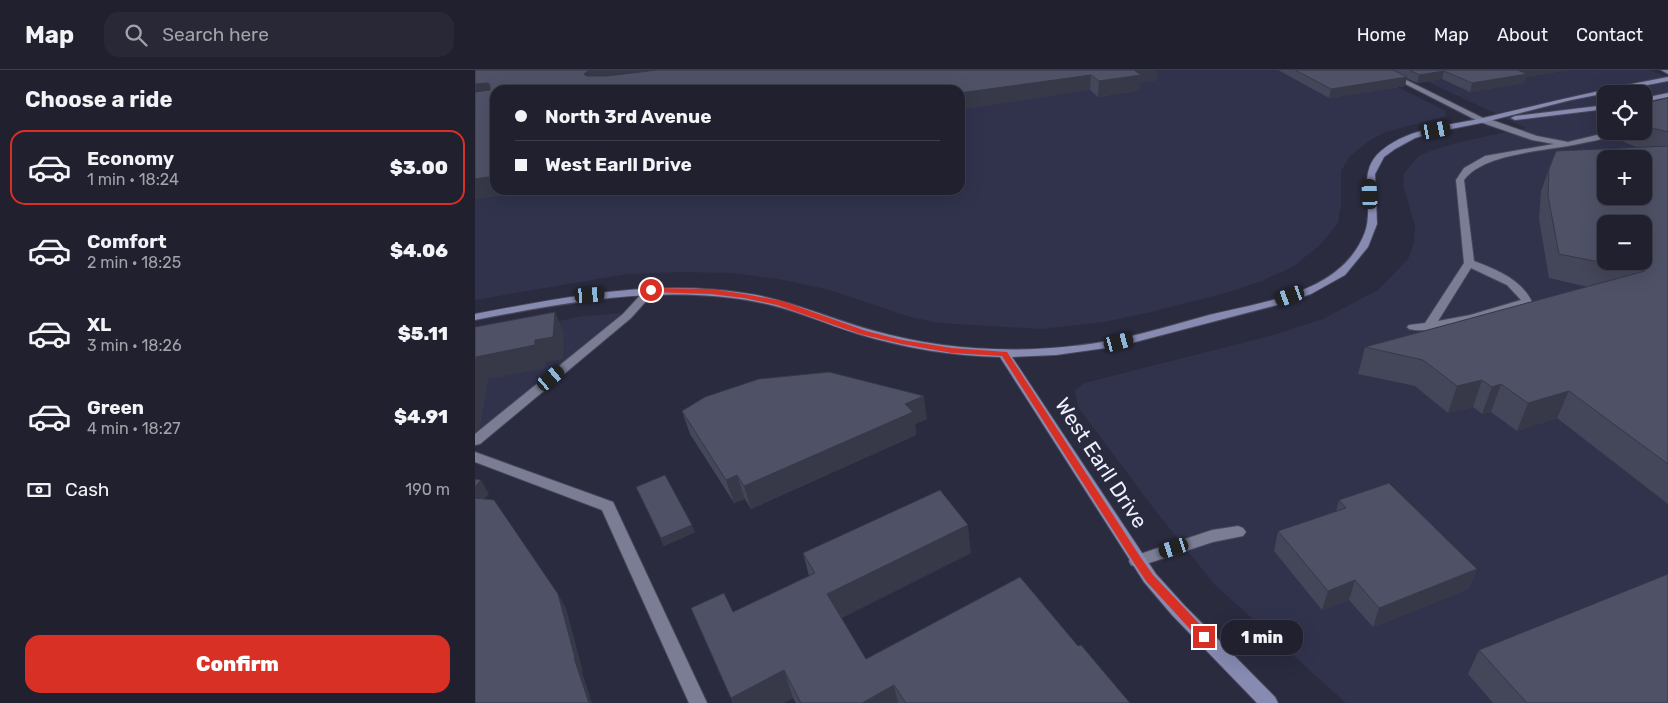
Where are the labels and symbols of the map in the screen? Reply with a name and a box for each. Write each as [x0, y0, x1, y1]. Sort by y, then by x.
car [1419, 120, 1452, 140]
car [1361, 179, 1378, 209]
route start [640, 279, 662, 301]
car [1273, 284, 1306, 308]
car [574, 286, 605, 304]
car [1102, 331, 1135, 353]
car [534, 363, 567, 393]
street label: West Earll Drive [1050, 393, 1153, 533]
car [1157, 536, 1190, 560]
callout: 1 min [1221, 620, 1304, 654]
route end [1193, 626, 1215, 648]

